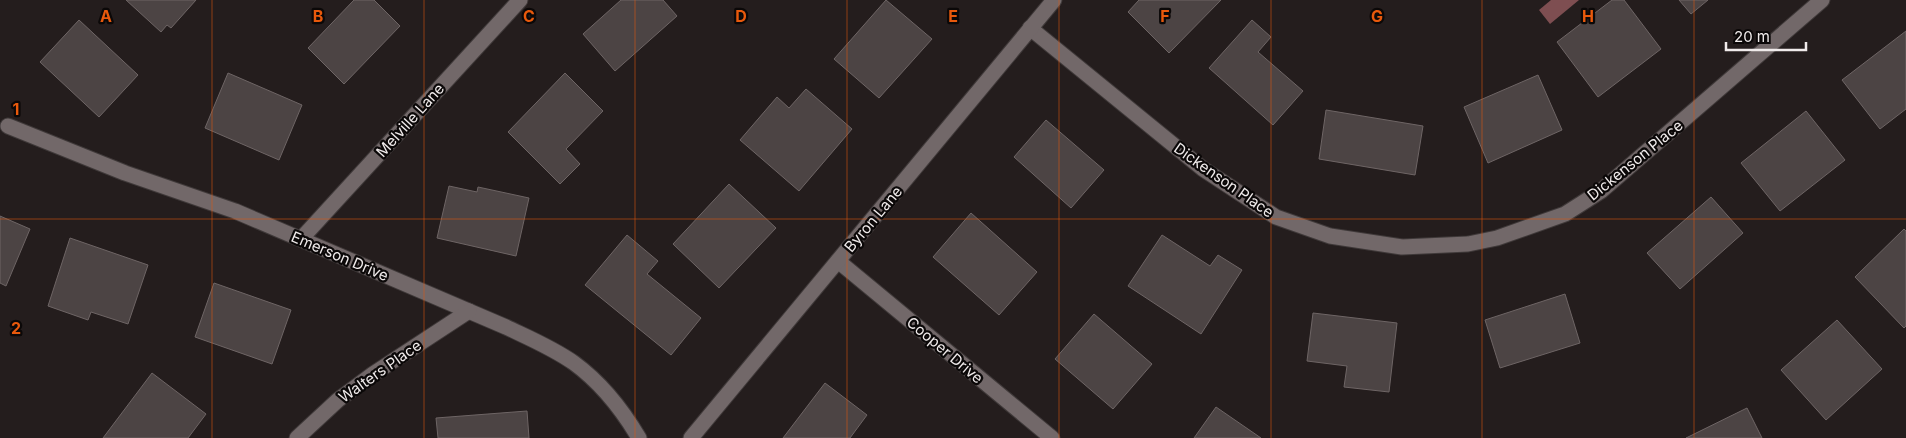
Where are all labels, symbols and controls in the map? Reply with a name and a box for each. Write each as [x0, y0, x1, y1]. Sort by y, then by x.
text: A [100, 6, 112, 26]
text: B [313, 6, 323, 26]
text: C [523, 6, 535, 26]
text: D [735, 6, 747, 26]
text: E [948, 6, 958, 26]
text: F [1160, 6, 1170, 26]
text: G [1371, 6, 1383, 26]
text: H [1582, 6, 1594, 26]
scale bar [1726, 20, 1806, 52]
text: 20 m [1734, 27, 1770, 46]
street label: Melville Lane [372, 79, 448, 161]
text: 1 [13, 99, 19, 119]
street label: Dickenson Place [1583, 116, 1687, 204]
street label: Dickenson Place [1170, 139, 1278, 221]
street label: Byron Lane [840, 182, 906, 256]
street label: Emerson Drive [289, 227, 391, 285]
street label: Cooper Drive [903, 313, 987, 387]
text: 2 [11, 318, 21, 338]
street label: Walters Place [335, 336, 425, 406]

